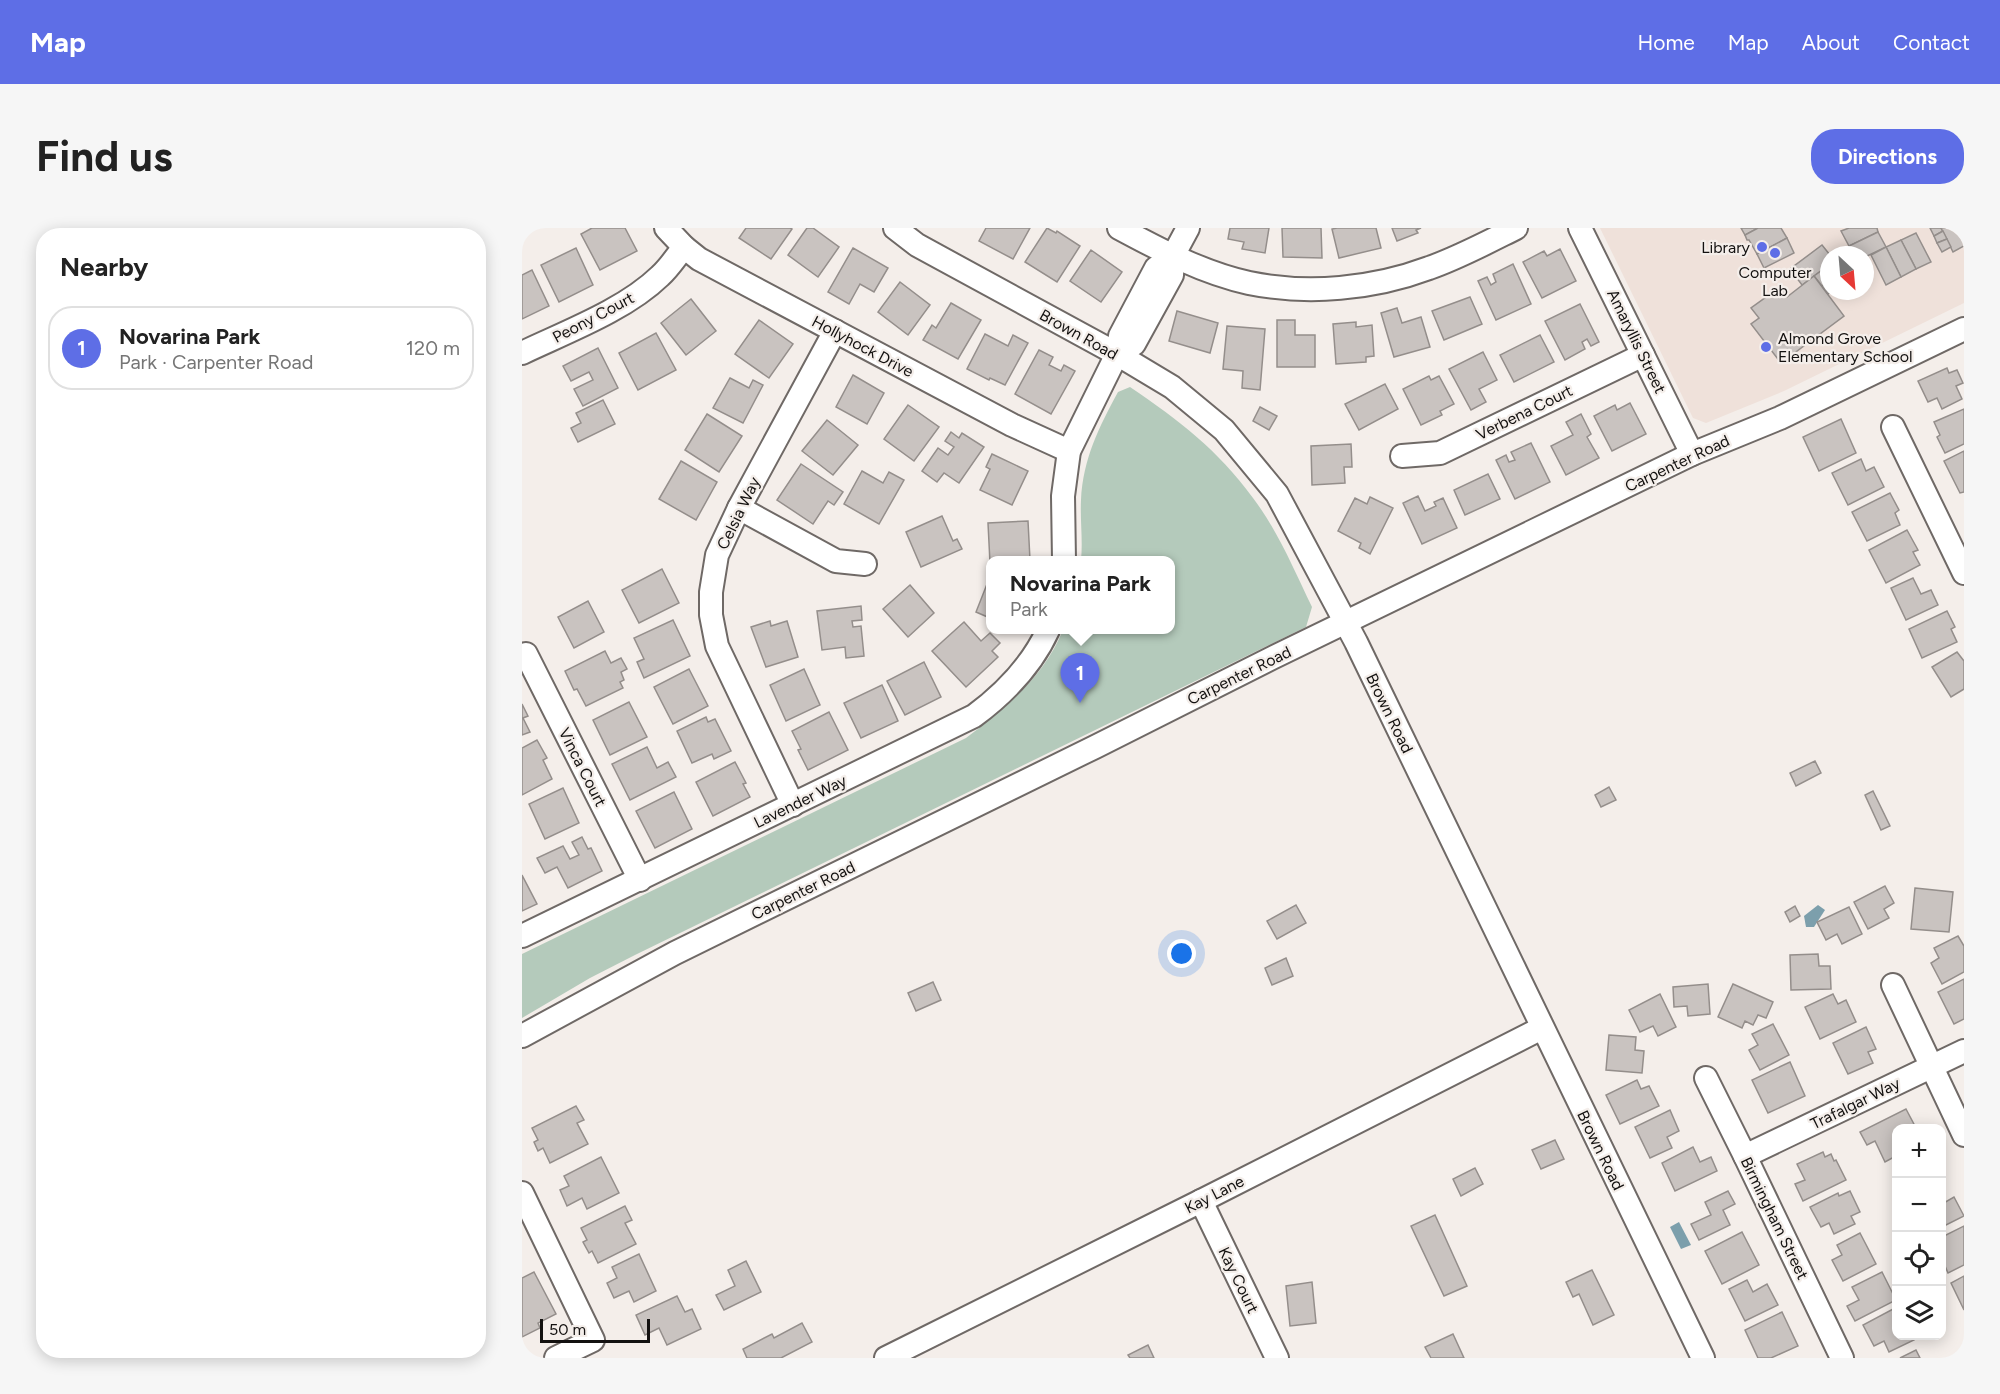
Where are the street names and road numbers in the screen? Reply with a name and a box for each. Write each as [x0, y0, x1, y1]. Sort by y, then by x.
street label: Amaryllis Street [1603, 286, 1670, 396]
street label: Peony Court [549, 288, 637, 347]
street label: Brown Road [1036, 305, 1121, 364]
street label: Hollyhock Drive [809, 312, 917, 381]
street label: Verbena Court [1473, 381, 1576, 444]
street label: Carpenter Road [1622, 431, 1733, 496]
street label: Celsia Way [713, 473, 764, 553]
street label: Carpenter Road [1184, 642, 1294, 709]
street label: Brown Road [1362, 670, 1417, 756]
street label: Vinca Court [555, 725, 610, 810]
street label: Lavender Way [751, 771, 850, 832]
street label: Carpenter Road [748, 857, 858, 924]
street label: Trafalgar Way [1807, 1073, 1904, 1133]
street label: Brown Road [1573, 1107, 1628, 1193]
street label: Birmingham Street [1737, 1154, 1812, 1283]
street label: Kay Lane [1181, 1171, 1247, 1217]
street label: Kay Court [1214, 1244, 1263, 1316]

